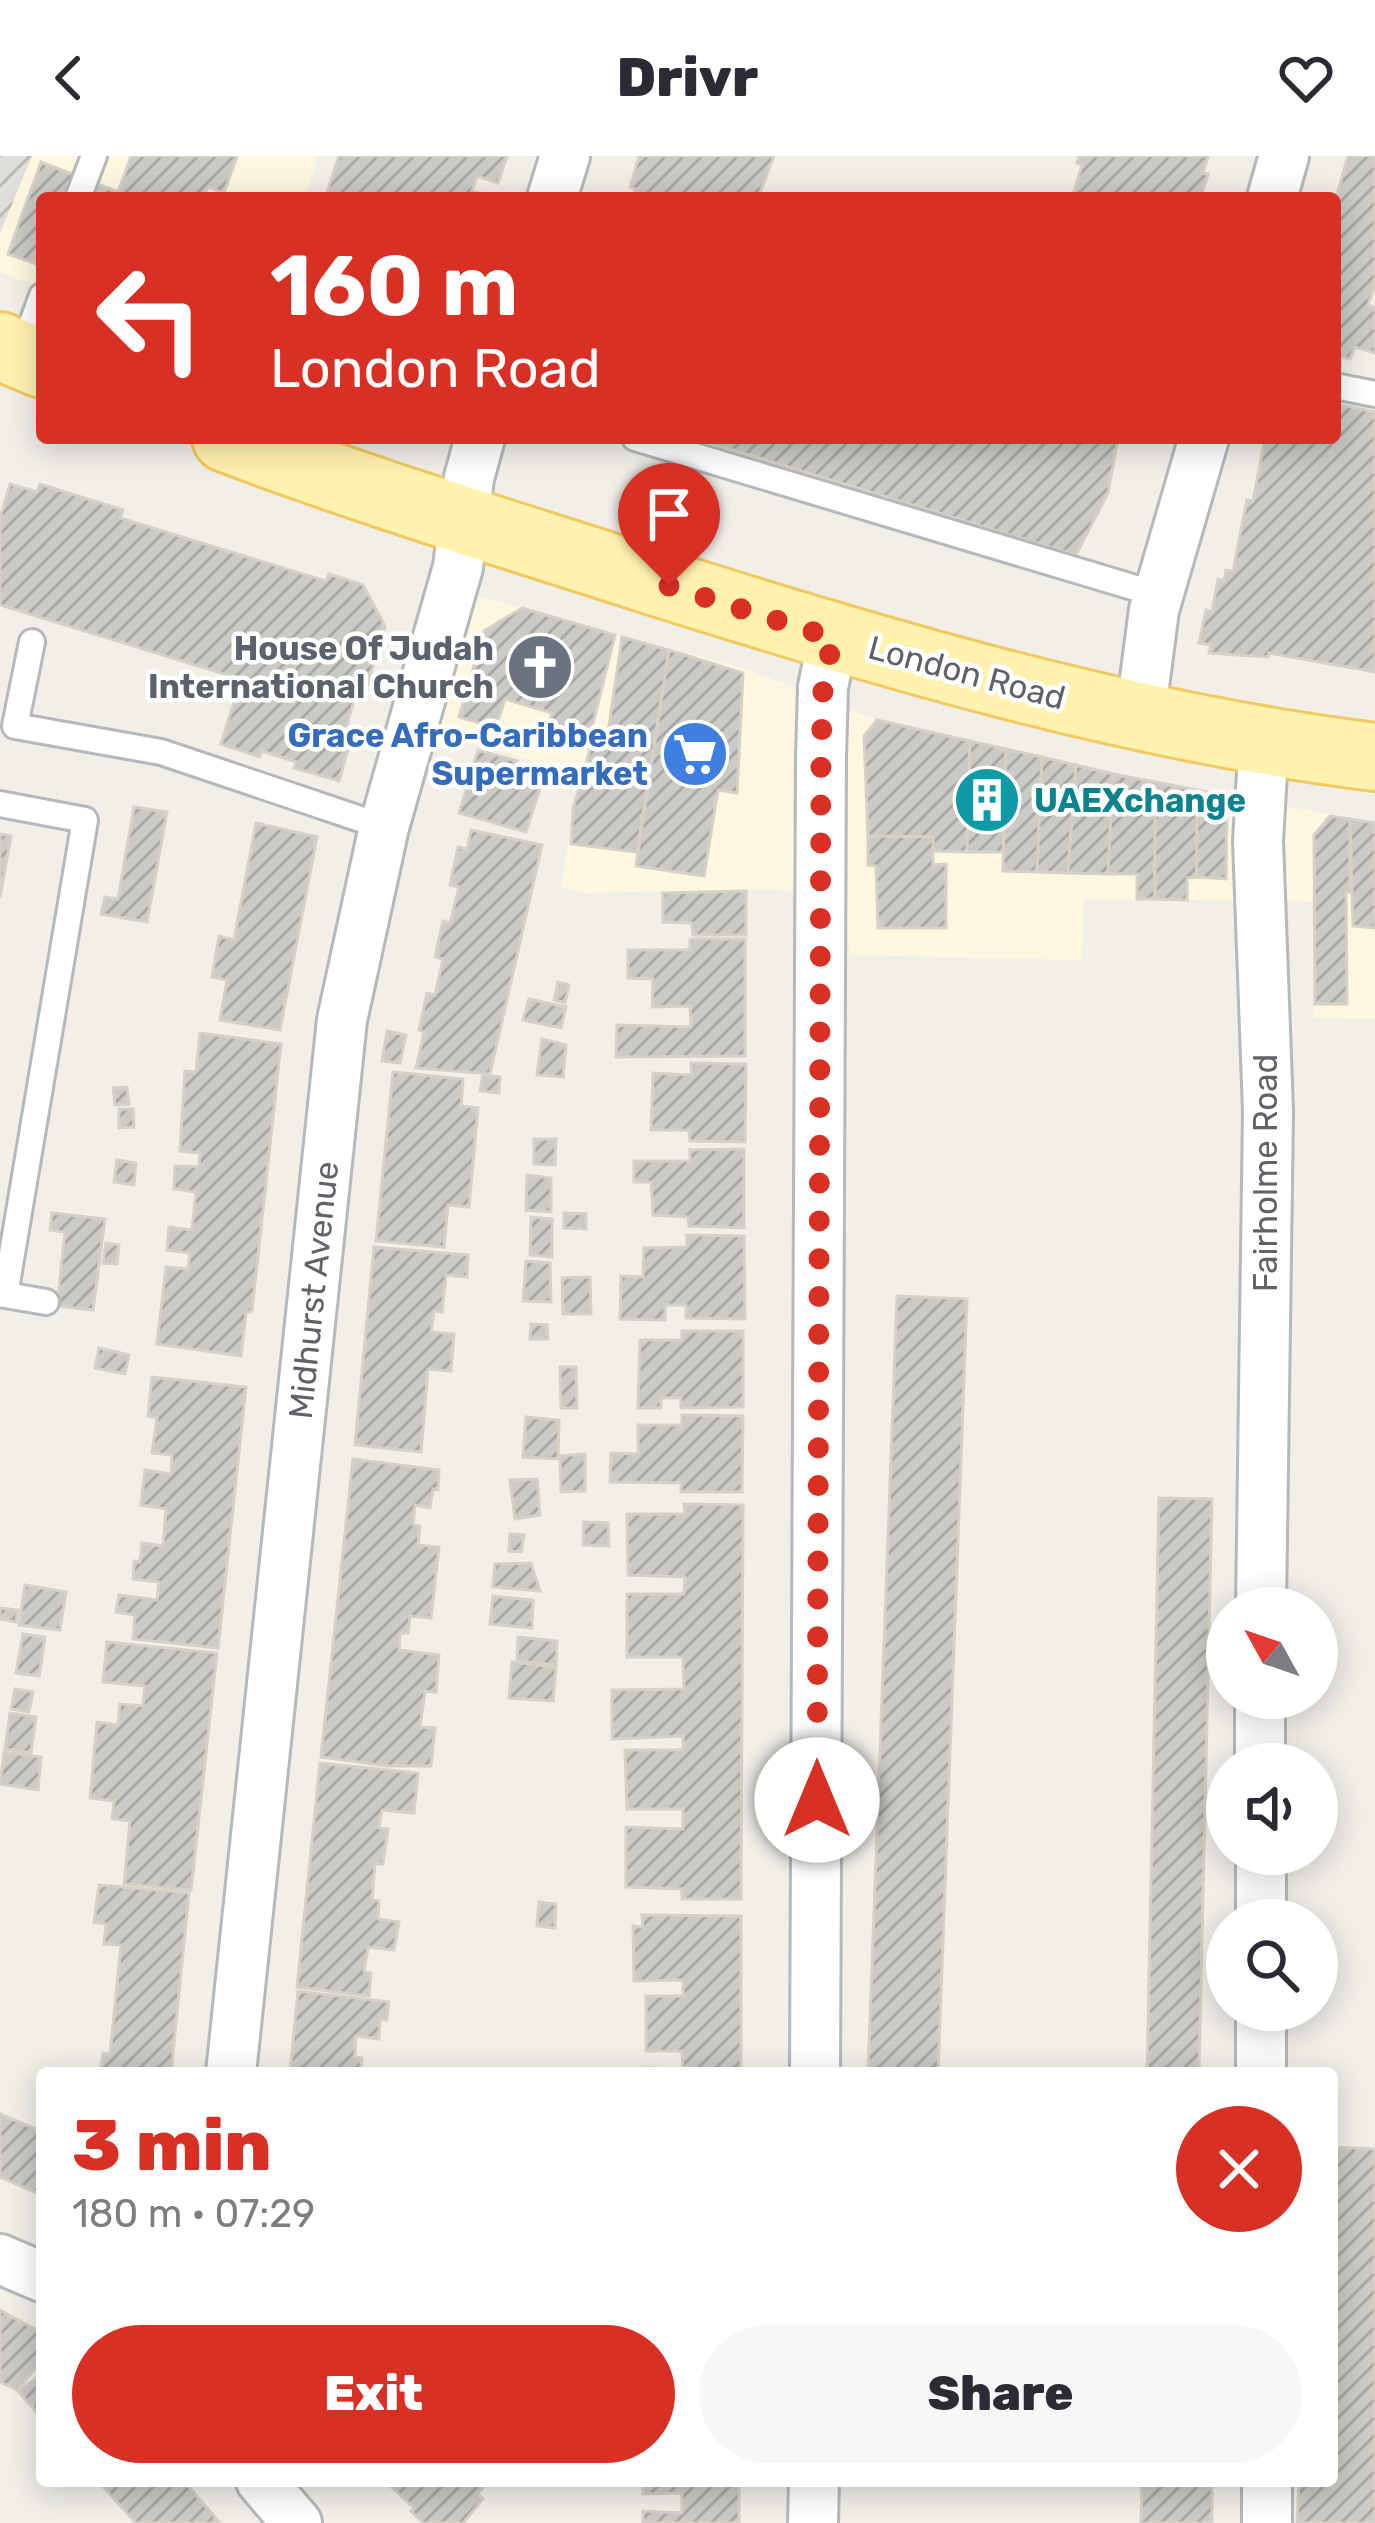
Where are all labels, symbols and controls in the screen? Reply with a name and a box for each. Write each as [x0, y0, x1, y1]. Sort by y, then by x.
icon: back [36, 45, 102, 111]
icon: heart [1273, 45, 1339, 111]
text: Drivr [617, 46, 758, 110]
text: 160 m [270, 236, 518, 336]
icon: left [72, 240, 228, 396]
text: London Road [270, 337, 601, 401]
pin [618, 463, 720, 586]
icon: arrive [636, 481, 702, 547]
street label: London Road [864, 628, 1069, 717]
place label: House Of Judah International Church [148, 629, 494, 706]
church icon: House Of Judah International Church [505, 632, 575, 702]
place label: Grace Afro-Caribbean Supermarket [288, 716, 648, 793]
supermarket icon: Grace Afro-Caribbean Supermarket [660, 719, 730, 789]
building icon: UAEXchange [952, 765, 1022, 835]
place label: UAEXchange [1034, 781, 1246, 820]
street label: Fairholme Road [1246, 1054, 1285, 1292]
street label: Midhurst Avenue [281, 1159, 346, 1421]
north arrow [1206, 1587, 1338, 1719]
map controls [1206, 1587, 1338, 2031]
position arrow [754, 1737, 880, 1863]
button: sound [1206, 1743, 1338, 1875]
button: search [1206, 1899, 1338, 2031]
text: 3 min [72, 2103, 272, 2188]
button: close [1176, 2106, 1302, 2232]
text: 180 m · 07:29 [72, 2191, 315, 2237]
button: Exit [72, 2325, 675, 2463]
button: Share [699, 2325, 1302, 2463]

